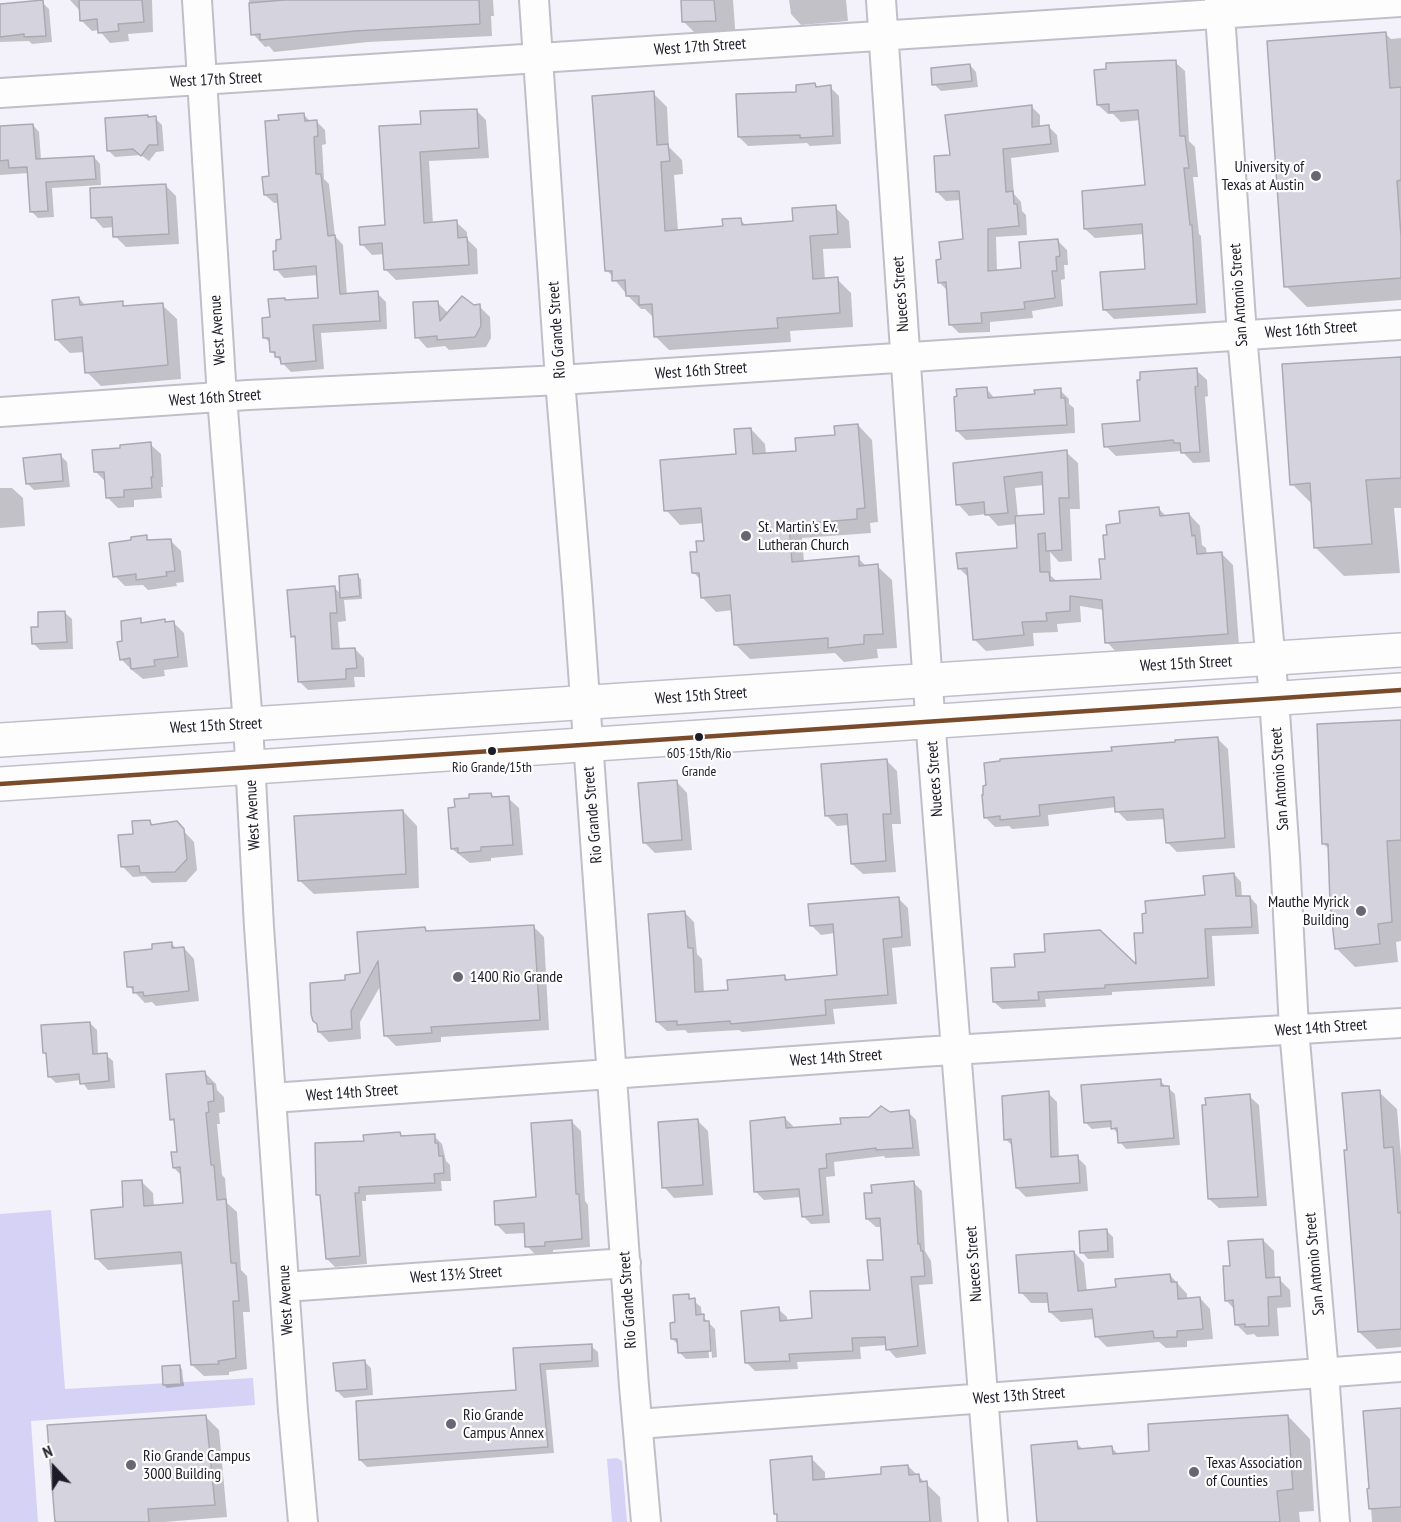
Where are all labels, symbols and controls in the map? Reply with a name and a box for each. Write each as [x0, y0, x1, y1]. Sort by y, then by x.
street label: West 17th Street [653, 34, 747, 60]
street label: West 17th Street [169, 68, 263, 92]
place label: University of Texas at Austin [1221, 157, 1304, 195]
marker: University of Texas at Austin [1309, 169, 1323, 183]
street label: San Antonio Street [1226, 243, 1252, 347]
street label: Nueces Street [889, 255, 913, 333]
street label: Rio Grande Street [544, 281, 570, 379]
street label: West Avenue [206, 294, 230, 366]
street label: West 16th Street [1264, 317, 1358, 343]
street label: West 16th Street [654, 358, 748, 384]
street label: West 16th Street [168, 385, 262, 411]
place label: St. Martin's Ev. Lutheran Church [758, 517, 849, 555]
marker: St. Martin's Ev. Lutheran Church [739, 529, 753, 543]
street label: West 15th Street [1139, 652, 1233, 676]
street label: West 15th Street [654, 683, 748, 709]
street label: West 15th Street [169, 714, 263, 738]
street label: San Antonio Street [1267, 727, 1293, 831]
marker: 605 15th/Rio Grande [693, 731, 705, 743]
street label: Nueces Street [923, 740, 947, 818]
marker: Rio Grande/15th [486, 745, 498, 757]
place label: 605 15th/Rio Grande [667, 746, 731, 778]
place label: Rio Grande/15th [452, 760, 532, 776]
street label: Rio Grande Street [579, 766, 607, 864]
street label: West Avenue [242, 779, 264, 851]
place label: Mauthe Myrick Building [1268, 892, 1349, 930]
marker: Mauthe Myrick Building [1354, 904, 1368, 918]
place label: 1400 Rio Grande [470, 967, 563, 987]
marker: 1400 Rio Grande [451, 970, 465, 984]
street label: West 14th Street [1274, 1015, 1368, 1041]
street label: West 14th Street [789, 1045, 883, 1071]
street label: West 14th Street [305, 1080, 399, 1106]
street label: San Antonio Street [1301, 1212, 1329, 1316]
street label: Nueces Street [962, 1225, 986, 1303]
street label: Rio Grande Street [615, 1251, 641, 1349]
street label: West 13½ Street [409, 1262, 503, 1288]
street label: West Avenue [275, 1264, 297, 1336]
street label: West 13th Street [972, 1383, 1066, 1409]
place label: Rio Grande Campus Annex [463, 1405, 544, 1443]
marker: Rio Grande Campus Annex [444, 1417, 458, 1431]
north arrow [24, 1438, 84, 1498]
text: N [39, 1440, 55, 1462]
place label: Rio Grande Campus 3000 Building [143, 1446, 250, 1484]
place label: Texas Association of Counties [1206, 1453, 1302, 1491]
marker: Rio Grande Campus 3000 Building [124, 1458, 138, 1472]
marker: Texas Association of Counties [1187, 1465, 1201, 1479]

